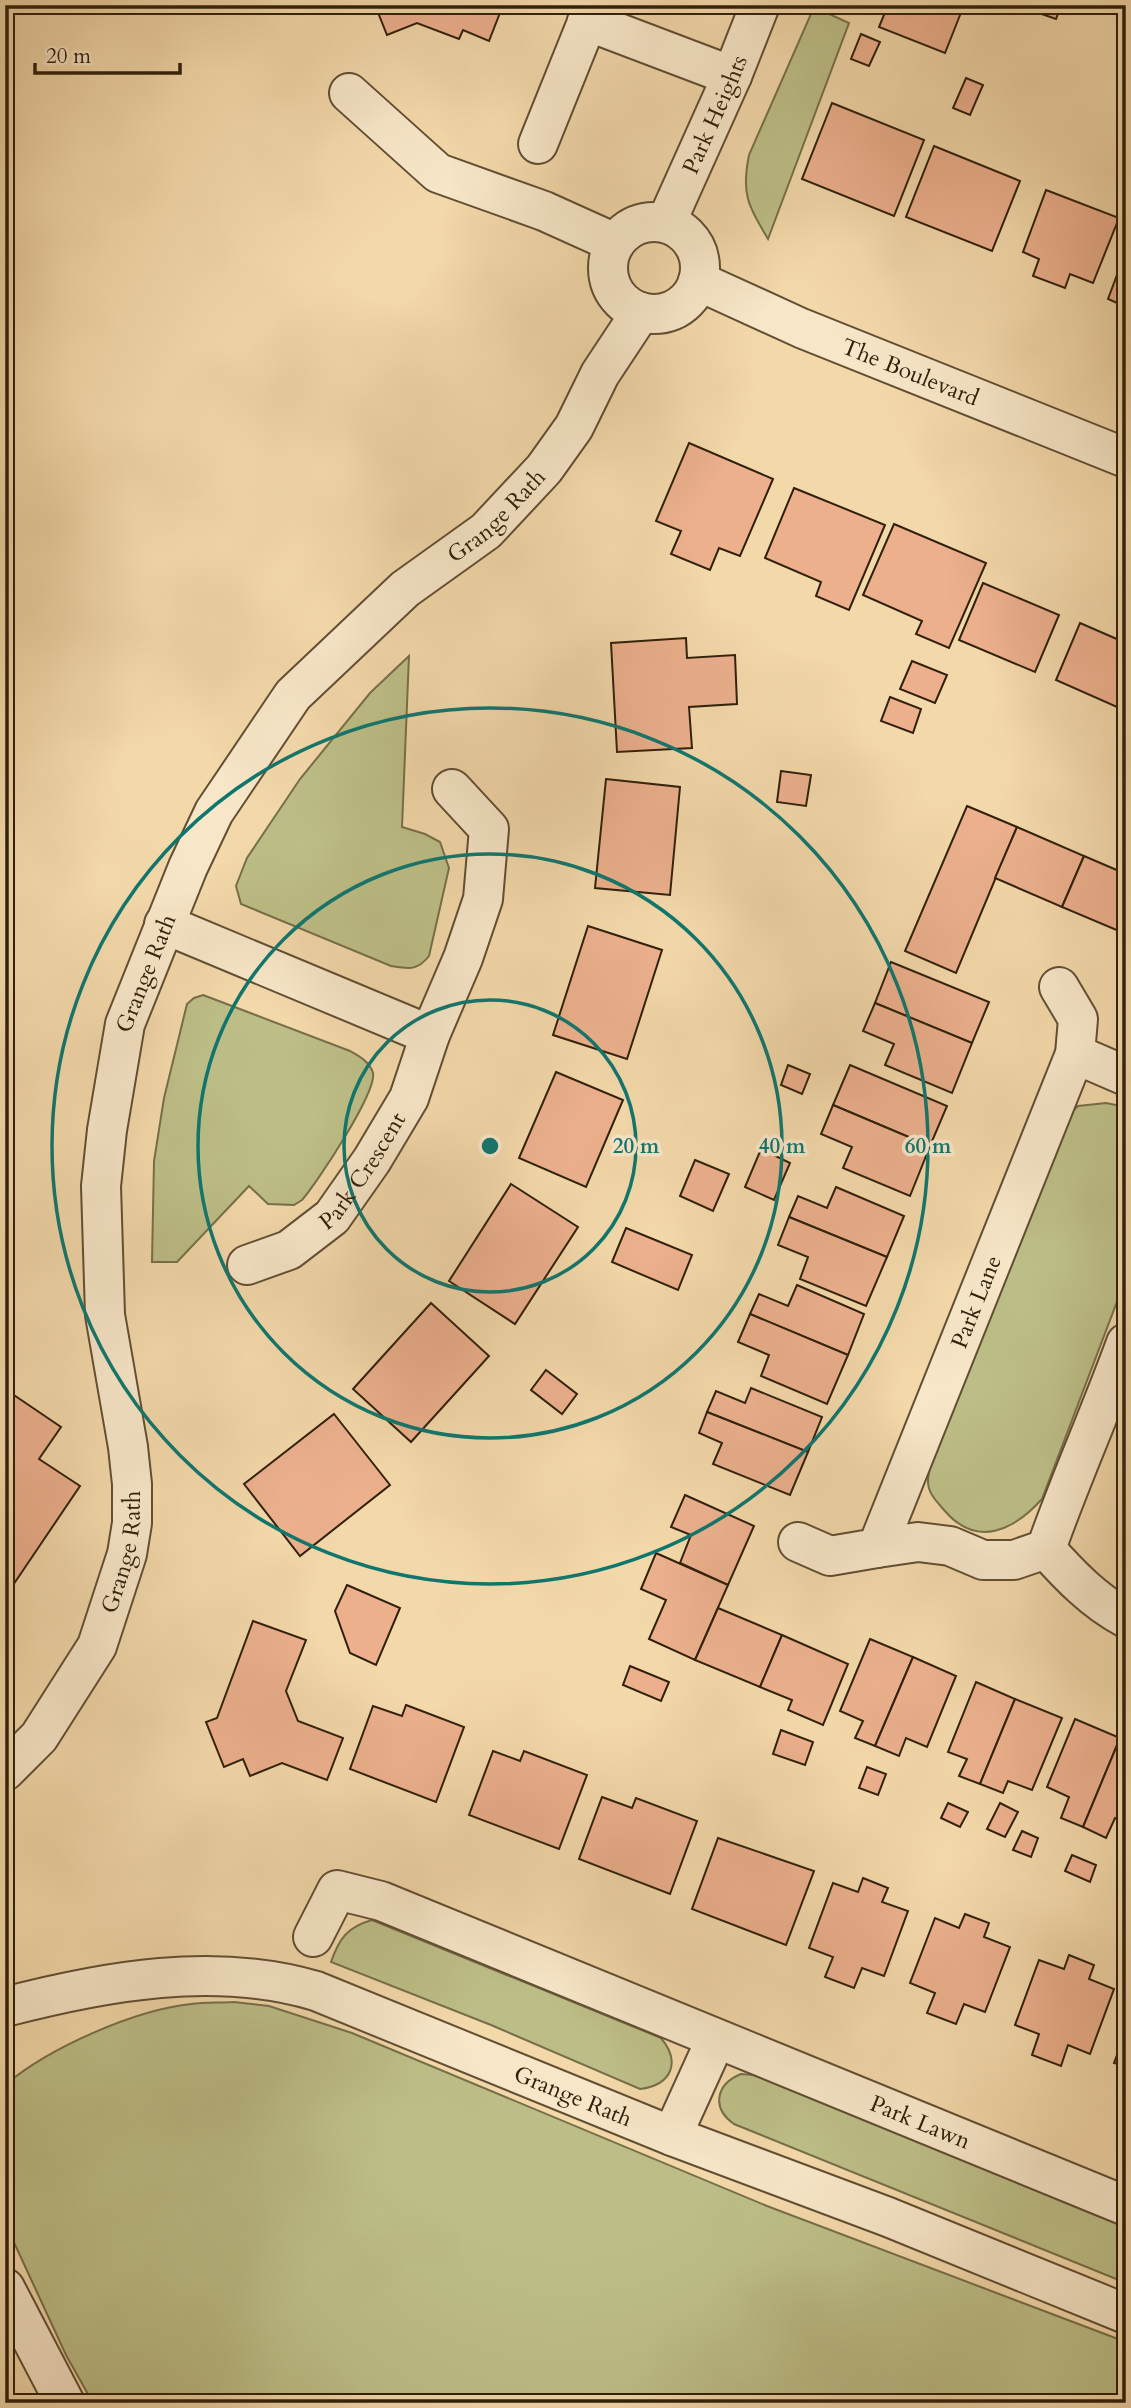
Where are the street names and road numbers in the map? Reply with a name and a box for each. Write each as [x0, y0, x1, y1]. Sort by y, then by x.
street label: Park Heights [675, 51, 755, 179]
street label: The Boulevard [837, 331, 984, 414]
street label: Grange Rath [441, 462, 553, 570]
street label: Grange Rath [108, 909, 184, 1037]
street label: Park Crescent [313, 1106, 413, 1237]
street label: Park Lane [944, 1251, 1009, 1353]
street label: Grange Rath [94, 1490, 148, 1617]
street label: Grange Rath [509, 2058, 637, 2134]
street label: Park Lawn [865, 2088, 975, 2157]

